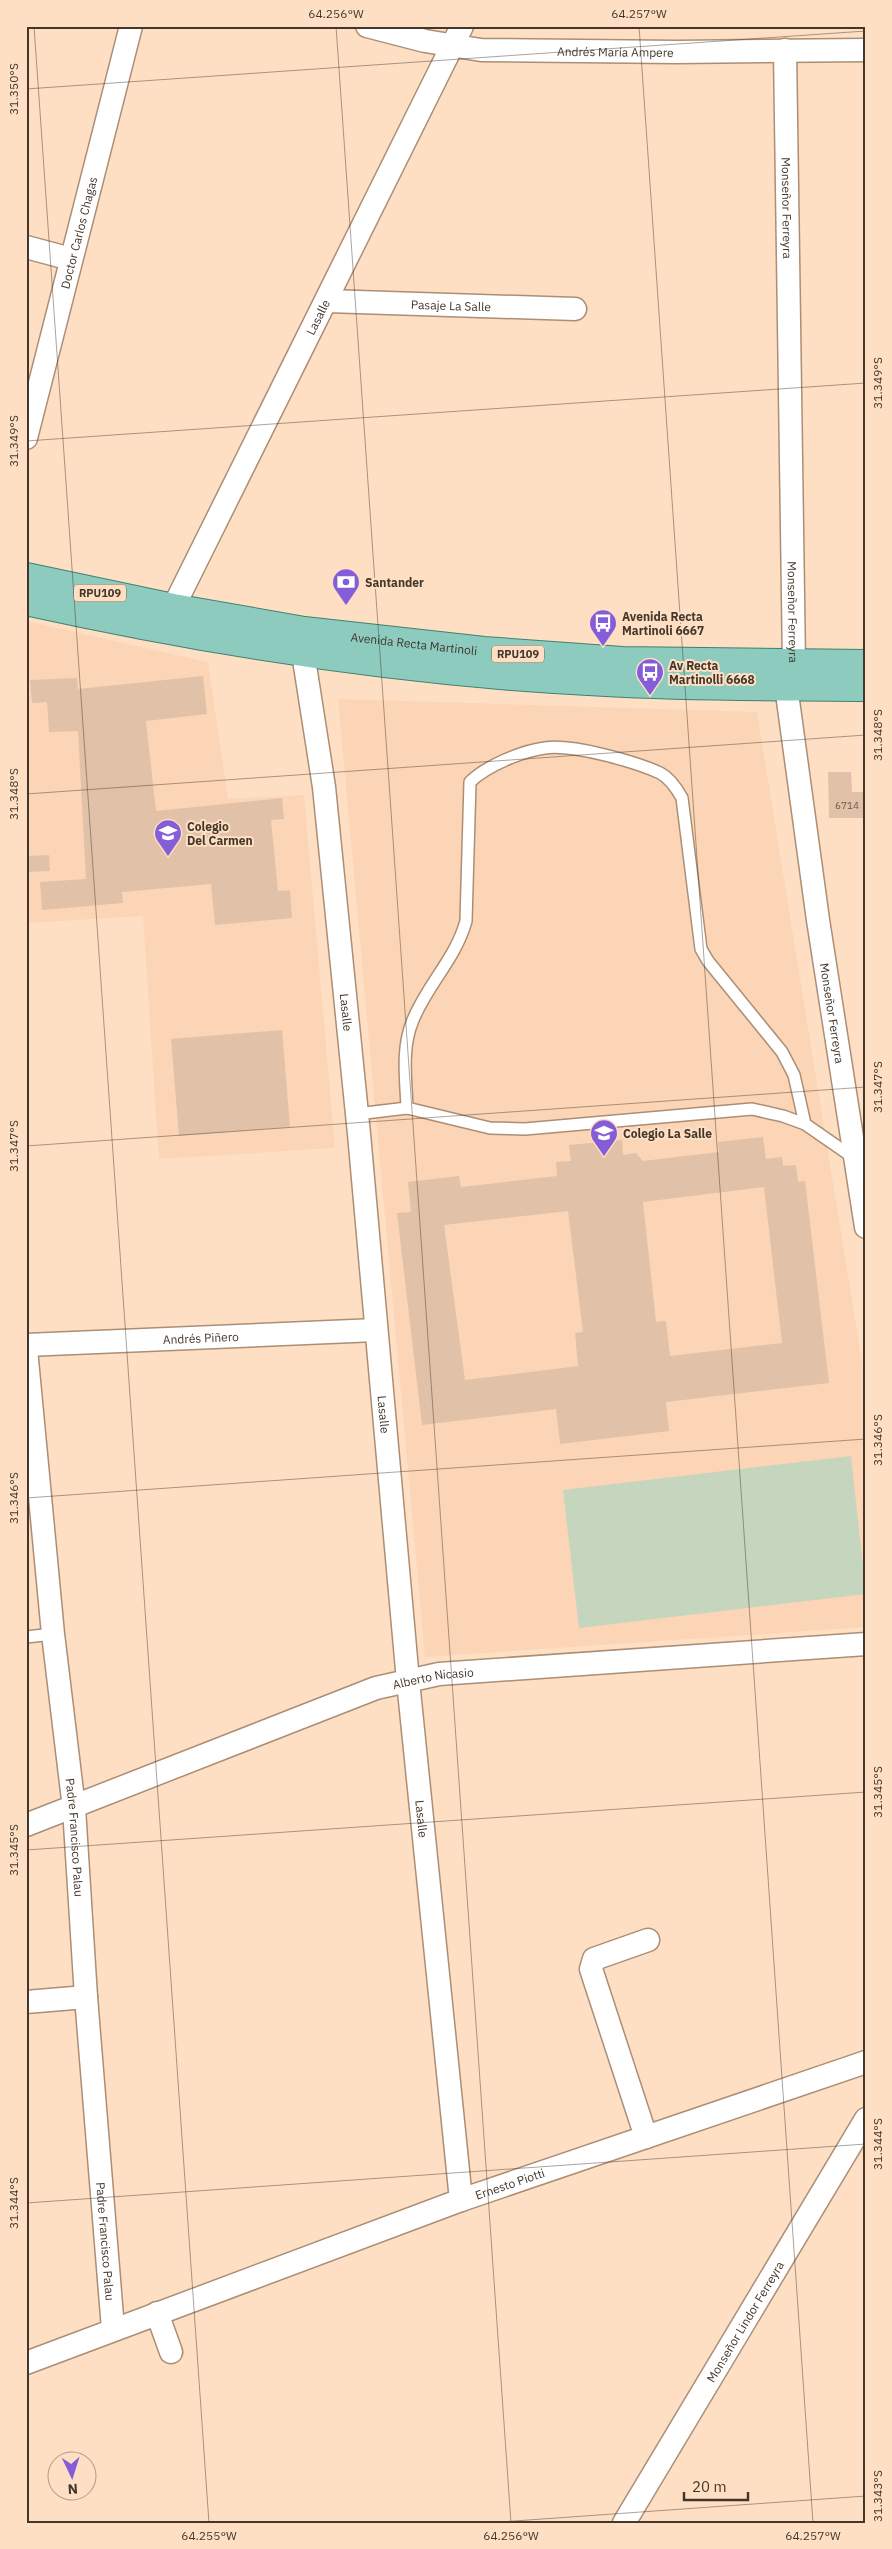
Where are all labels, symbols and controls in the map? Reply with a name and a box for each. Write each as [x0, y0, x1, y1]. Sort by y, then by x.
text: 64.256°W [308, 6, 364, 21]
text: 64.257°W [611, 6, 667, 21]
street label: Andrés María Ampere [557, 43, 674, 59]
text: 31.350°S [6, 63, 21, 115]
street label: Monseñor Ferreyra [779, 157, 796, 260]
street label: Doctor Carlos Chagas [57, 175, 100, 290]
street label: Lasalle [302, 296, 333, 337]
street label: Pasaje La Salle [411, 296, 492, 314]
text: 31.349°S [870, 357, 885, 409]
text: 31.349°S [6, 415, 21, 467]
street label: Monseñor Ferreyra [785, 561, 801, 663]
bank icon: Santander [331, 567, 361, 606]
place label: Santander [365, 575, 424, 590]
road number: RPU109 [74, 584, 126, 602]
bus stop icon: Avenida Recta Martinoli 6667 [588, 608, 618, 647]
place label: Avenida Recta Martinoli 6667 [622, 609, 704, 638]
street label: Avenida Recta Martinoli [350, 629, 478, 658]
road number: RPU109 [492, 646, 544, 662]
bus stop icon: Av Recta Martinolli 6668 [635, 657, 665, 696]
place label: Av Recta Martinolli 6668 [669, 658, 755, 687]
text: 31.348°S [870, 709, 885, 761]
text: 31.348°S [6, 768, 21, 820]
house number: 6714 [835, 799, 859, 812]
school or university icon: Colegio Del Carmen [153, 818, 183, 857]
place label: Colegio Del Carmen [187, 819, 253, 848]
street label: Monseñor Ferreyra [817, 962, 848, 1065]
street label: Lasalle [337, 993, 356, 1032]
text: 31.347°S [870, 1061, 885, 1113]
school or university icon: Colegio La Salle [589, 1118, 619, 1157]
text: 31.347°S [6, 1120, 21, 1172]
place label: Colegio La Salle [623, 1126, 712, 1141]
street label: Andrés Piñero [163, 1328, 239, 1347]
street label: Lasalle [375, 1395, 393, 1434]
text: 31.346°S [870, 1414, 885, 1466]
text: 31.346°S [6, 1472, 21, 1524]
street label: Alberto Nicasio [391, 1664, 474, 1692]
text: 31.345°S [870, 1766, 885, 1818]
street label: Padre Francisco Palau [63, 1777, 87, 1897]
street label: Lasalle [413, 1799, 431, 1839]
text: 31.345°S [6, 1824, 21, 1876]
text: 31.344°S [870, 2118, 885, 2170]
street label: Ernesto Piotti [473, 2165, 547, 2202]
text: 31.344°S [6, 2177, 21, 2229]
street label: Padre Francisco Palau [94, 2181, 118, 2301]
street label: Monseñor Lindor Ferreyra [703, 2258, 787, 2385]
north arrow [48, 2452, 98, 2502]
scale bar [684, 2469, 748, 2501]
text: 31.343°S [870, 2470, 885, 2522]
text: 20 m [692, 2477, 727, 2496]
text: N [67, 2480, 79, 2498]
text: 64.255°W [181, 2528, 237, 2543]
text: 64.256°W [483, 2528, 539, 2543]
text: 64.257°W [785, 2528, 841, 2543]

